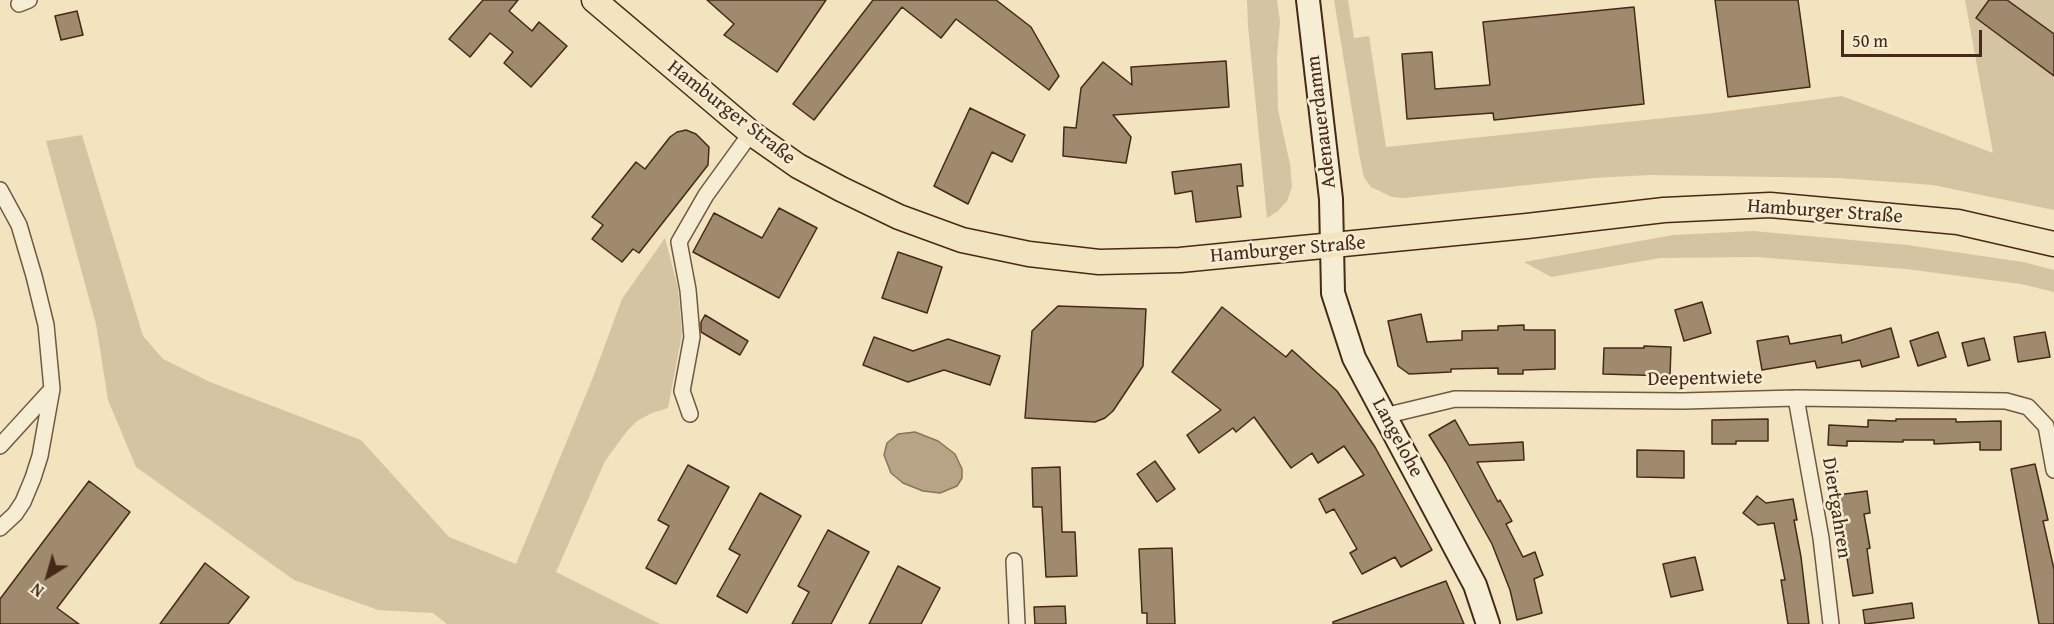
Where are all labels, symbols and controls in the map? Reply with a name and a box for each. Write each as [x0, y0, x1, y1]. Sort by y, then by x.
scale bar [1844, 18, 1985, 56]
text: 50 m [1852, 27, 1888, 54]
street label: Adenauerdamm [1302, 54, 1342, 190]
street label: Hamburger Straße [662, 56, 800, 170]
street label: Hamburger Straße [1746, 195, 1904, 229]
street label: Hamburger Straße [1209, 231, 1367, 269]
street label: Deepentwiete [1647, 366, 1763, 392]
street label: Langelohe [1366, 394, 1428, 482]
street label: Diertgahren [1816, 456, 1856, 560]
north arrow [18, 546, 78, 606]
text: N [26, 578, 49, 603]

